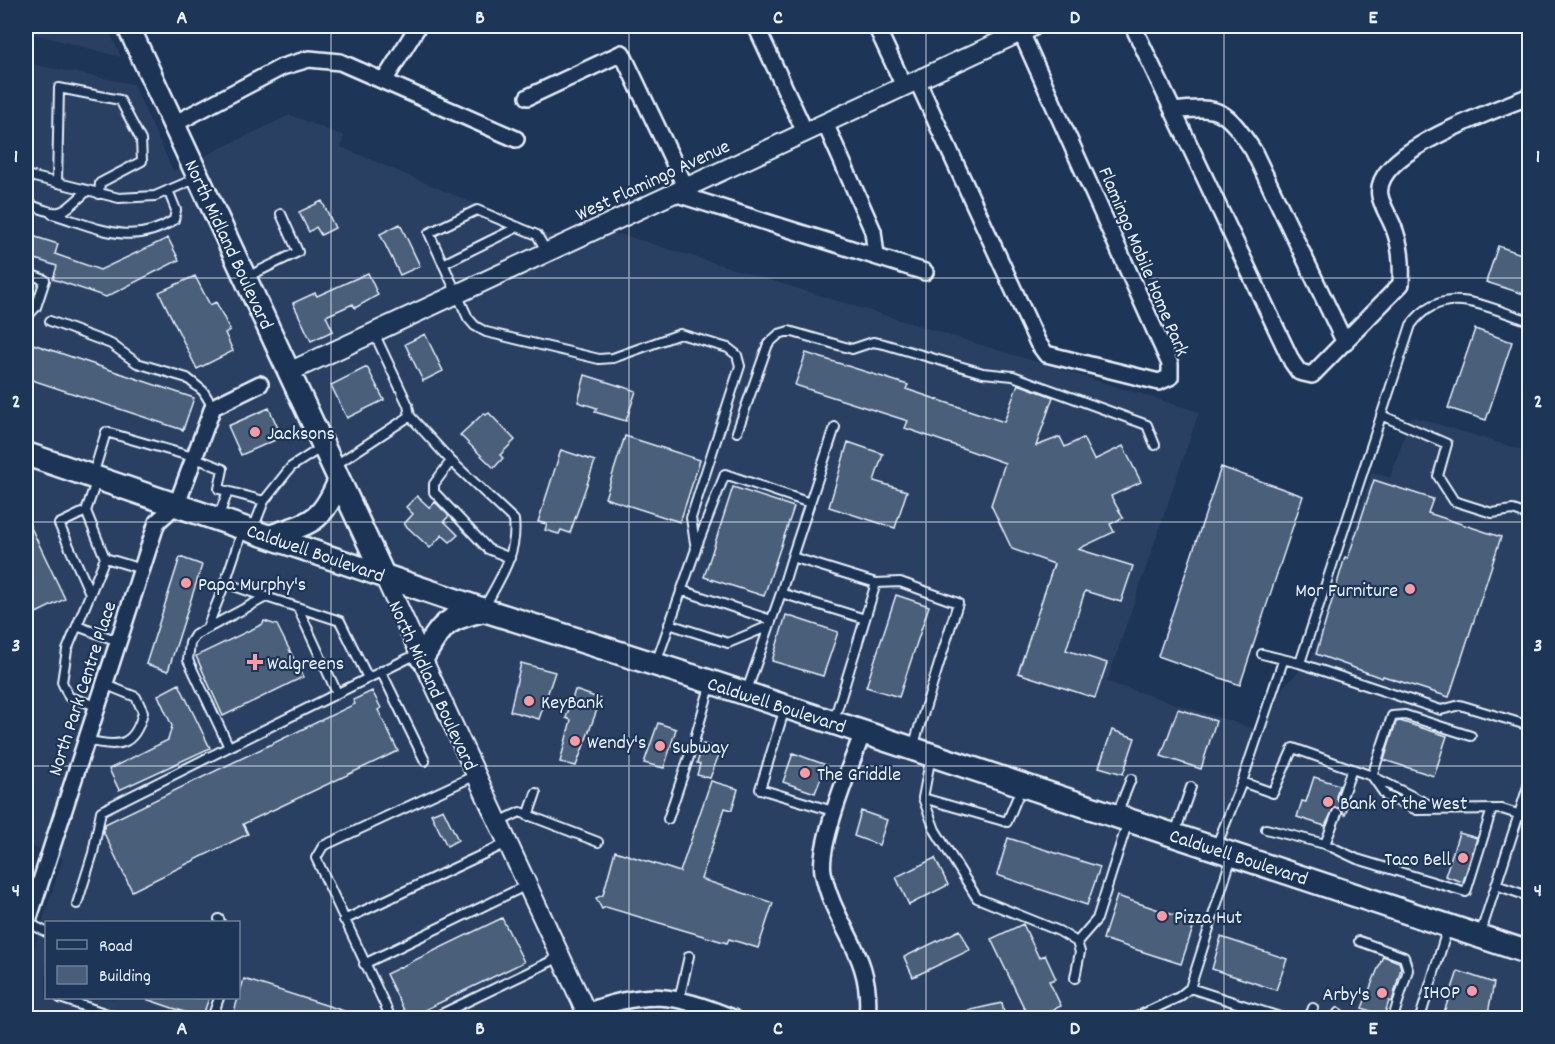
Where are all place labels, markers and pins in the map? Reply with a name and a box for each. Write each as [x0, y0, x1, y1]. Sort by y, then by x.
place label: Jacksons [267, 421, 335, 449]
marker: Jacksons [248, 425, 262, 439]
place label: Papa Murphy's [198, 572, 306, 600]
marker: Papa Murphy's [179, 576, 193, 590]
place label: Mor Furniture [1295, 578, 1398, 606]
marker: Mor Furniture [1403, 582, 1417, 596]
place label: Walgreens [267, 651, 344, 679]
marker: Walgreens [248, 655, 262, 669]
place label: KeyBank [541, 690, 603, 718]
marker: KeyBank [522, 694, 536, 708]
place label: Wendy's [587, 730, 646, 758]
marker: Wendy's [568, 734, 582, 748]
place label: Subway [672, 735, 729, 763]
marker: Subway [653, 739, 667, 753]
place label: The Griddle [817, 762, 901, 790]
marker: The Griddle [798, 766, 812, 780]
place label: Bank of the West [1340, 791, 1467, 819]
marker: Bank of the West [1321, 795, 1335, 809]
place label: Taco Bell [1384, 847, 1451, 875]
marker: Taco Bell [1456, 851, 1470, 865]
place label: Pizza Hut [1174, 905, 1242, 933]
marker: Pizza Hut [1155, 909, 1169, 923]
place label: IHOP [1423, 980, 1460, 1008]
place label: Arby's [1323, 982, 1370, 1010]
marker: IHOP [1465, 984, 1479, 998]
marker: Arby's [1375, 986, 1389, 1000]

